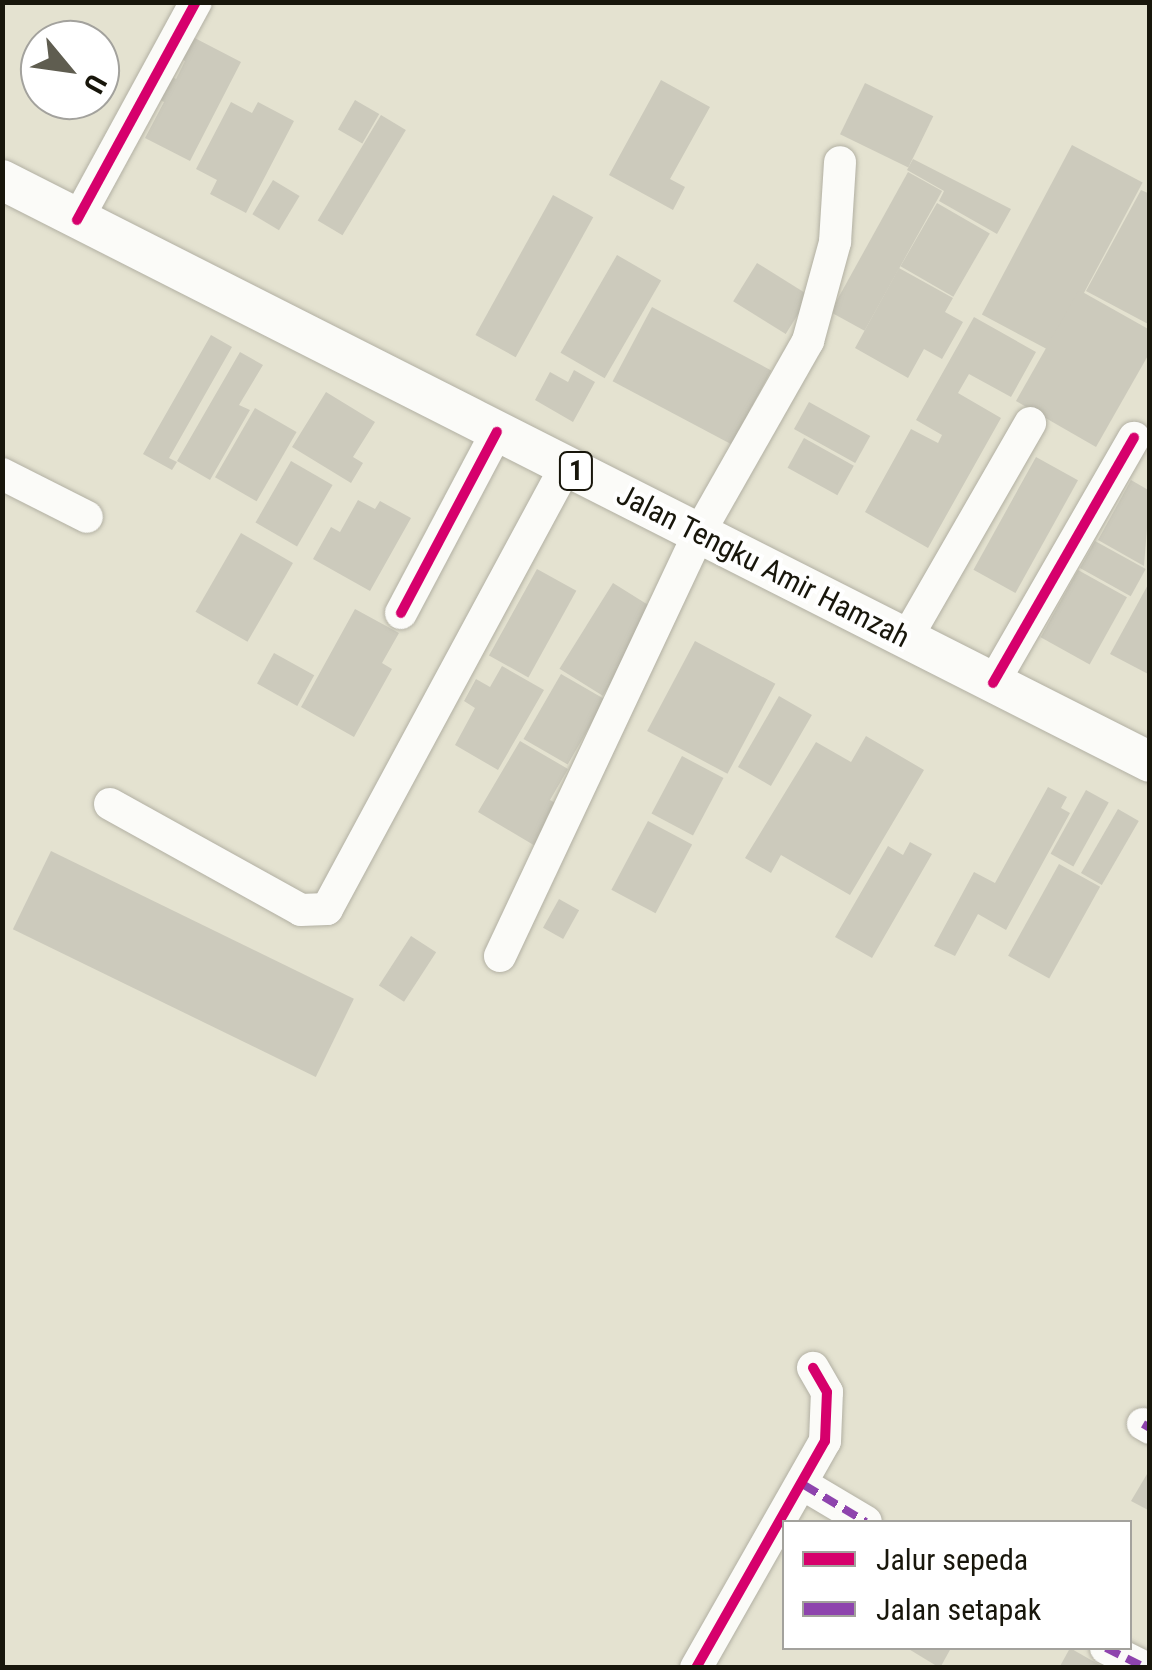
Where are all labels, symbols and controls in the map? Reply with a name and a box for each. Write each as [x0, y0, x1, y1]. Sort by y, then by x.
north arrow [20, 20, 120, 120]
text: U [77, 69, 113, 99]
road number: 1 [558, 448, 594, 494]
street label: Jalan Tengku Amir Hamzah [610, 476, 916, 656]
legend [782, 1520, 1132, 1650]
text: Jalur sepeda [876, 1542, 1028, 1577]
text: Jalan setapak [876, 1592, 1041, 1627]

